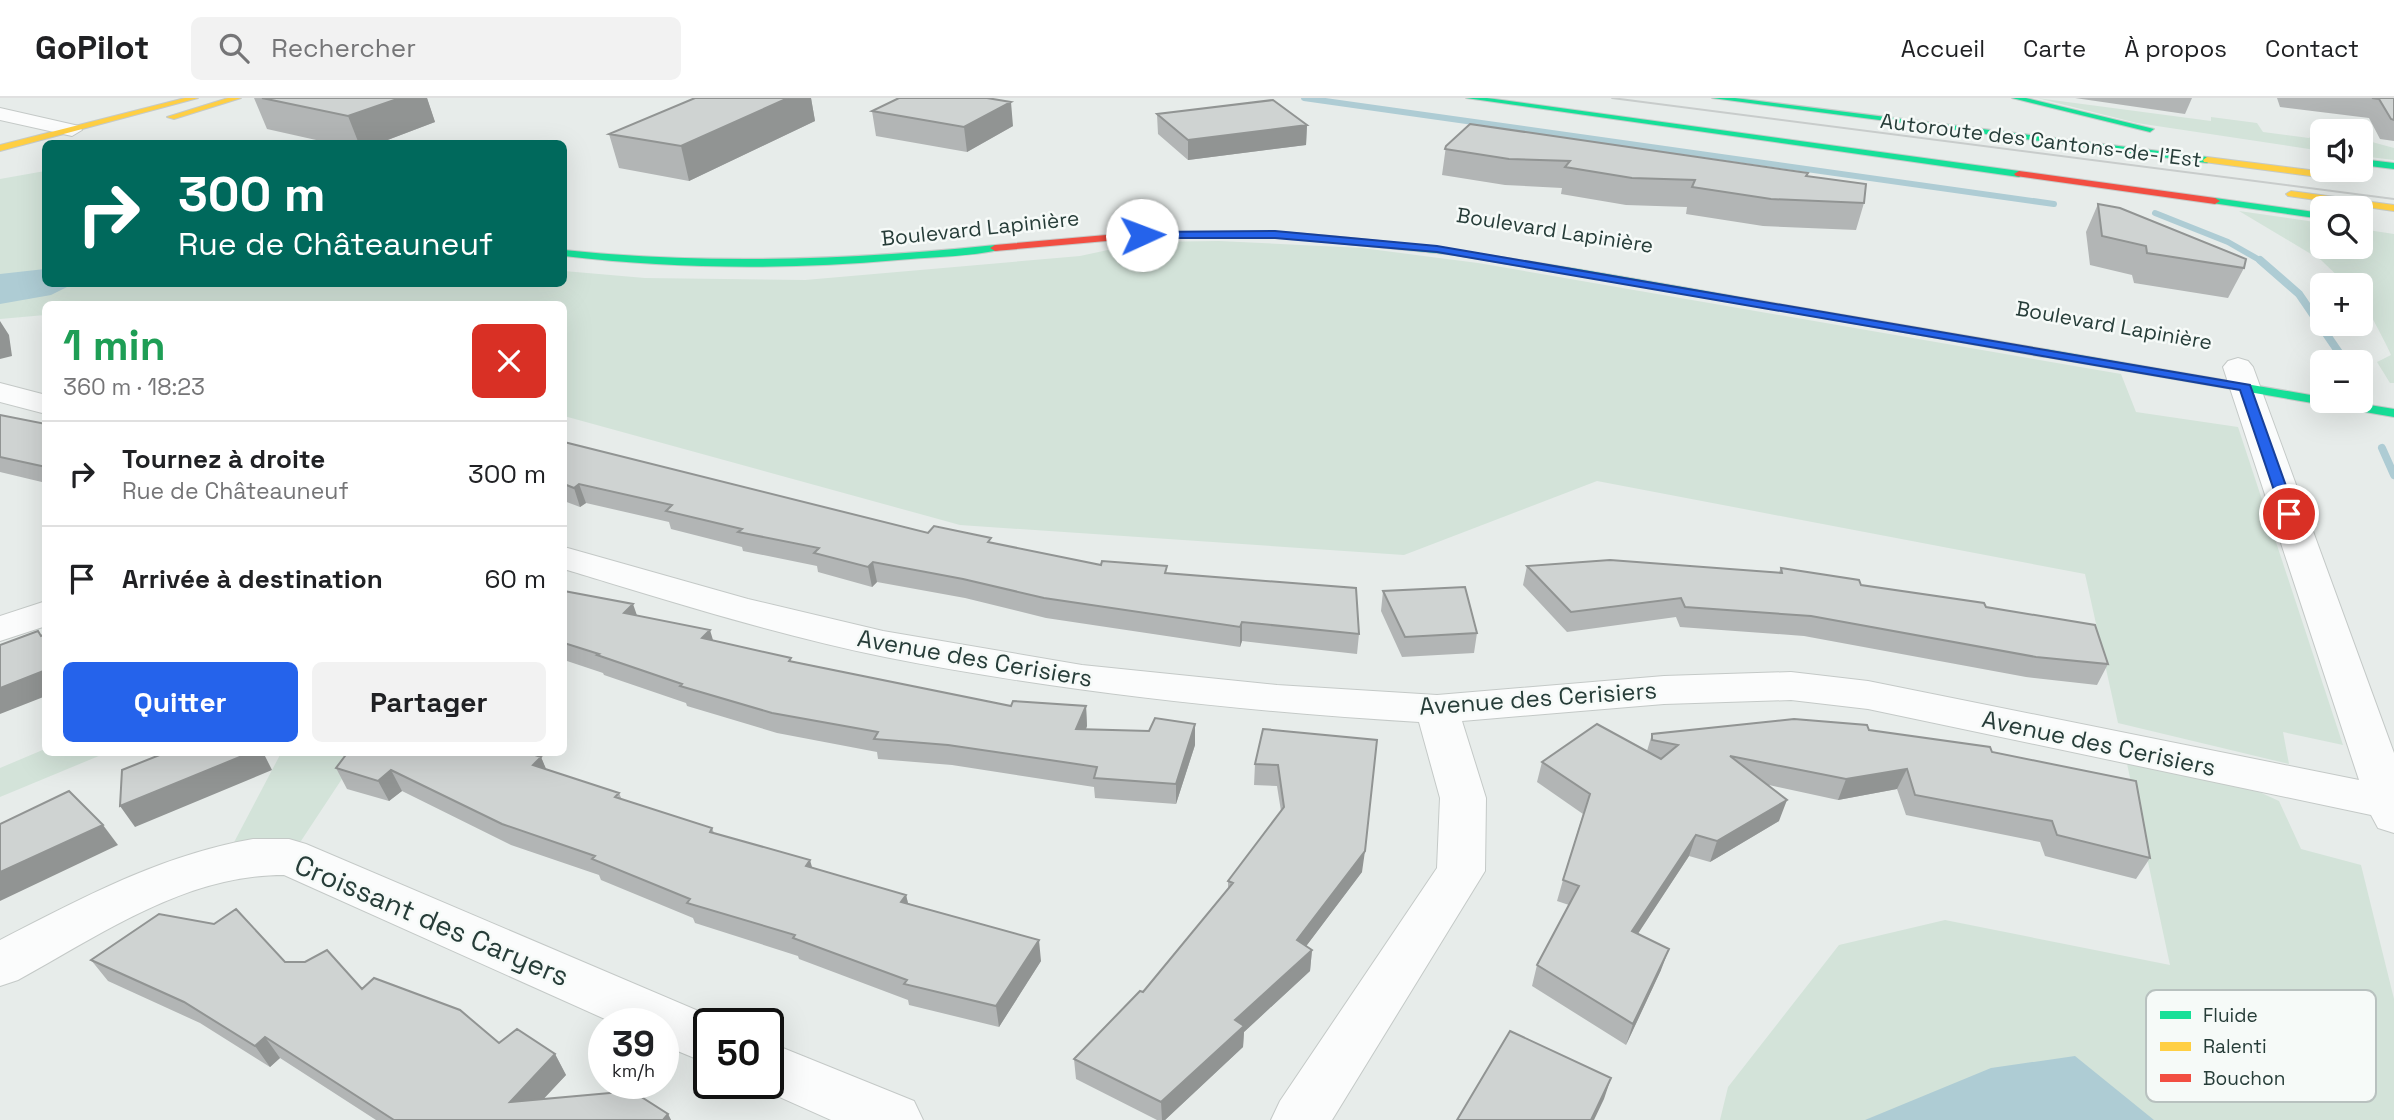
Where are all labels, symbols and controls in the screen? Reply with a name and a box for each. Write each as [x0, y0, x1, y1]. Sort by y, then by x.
search box [191, 17, 681, 80]
text: GoPilot [35, 27, 149, 69]
icon: search [215, 29, 253, 67]
text: Rechercher [271, 31, 416, 65]
text: Accueil [1901, 33, 1985, 64]
text: Carte [2023, 33, 2086, 64]
text: À propos [2124, 33, 2227, 64]
text: Contact [2265, 33, 2359, 64]
street label: Autoroute des Cantons-de-l'Est [1879, 107, 2203, 173]
map controls [2310, 119, 2373, 413]
button: sound [2310, 119, 2373, 182]
text: 300 m [178, 163, 326, 225]
icon: right [63, 168, 154, 259]
button: search [2310, 196, 2373, 259]
position arrow [1105, 198, 1179, 272]
street label: Boulevard Lapinière [1455, 201, 1655, 259]
street label: Boulevard Lapinière [880, 204, 1080, 252]
text: Rue de Châteauneuf [178, 224, 493, 264]
button: + [2310, 273, 2373, 336]
street label: Boulevard Lapinière [2014, 294, 2214, 356]
text: 1 min [63, 319, 166, 372]
button: close [472, 324, 546, 398]
button: − [2310, 350, 2373, 413]
text: 360 m · 18:23 [63, 372, 205, 402]
text: Tournez à droite [122, 442, 325, 476]
icon: right [63, 455, 101, 493]
text: 300 m [468, 457, 546, 491]
text: Rue de Châteauneuf [122, 476, 349, 506]
pin [2259, 484, 2319, 544]
icon: arrive [2270, 495, 2308, 533]
icon: arrive [63, 560, 101, 598]
text: Arrivée à destination [122, 562, 383, 596]
text: 60 m [484, 562, 546, 596]
street label: Avenue des Cerisiers [855, 622, 1095, 694]
button: Quitter [63, 662, 298, 742]
button: Partager [312, 662, 546, 742]
street label: Avenue des Cerisiers [1418, 674, 1658, 722]
street label: Avenue des Cerisiers [1979, 703, 2219, 783]
street label: Croissant des Caryers [289, 846, 575, 994]
legend [2146, 990, 2376, 1102]
text: Fluide [2203, 1003, 2258, 1028]
speed limit sign: 50 [693, 1008, 784, 1099]
text: 39 [612, 1022, 655, 1066]
text: Ralenti [2203, 1034, 2267, 1059]
text: km/h [612, 1059, 655, 1082]
text: Bouchon [2203, 1066, 2285, 1091]

